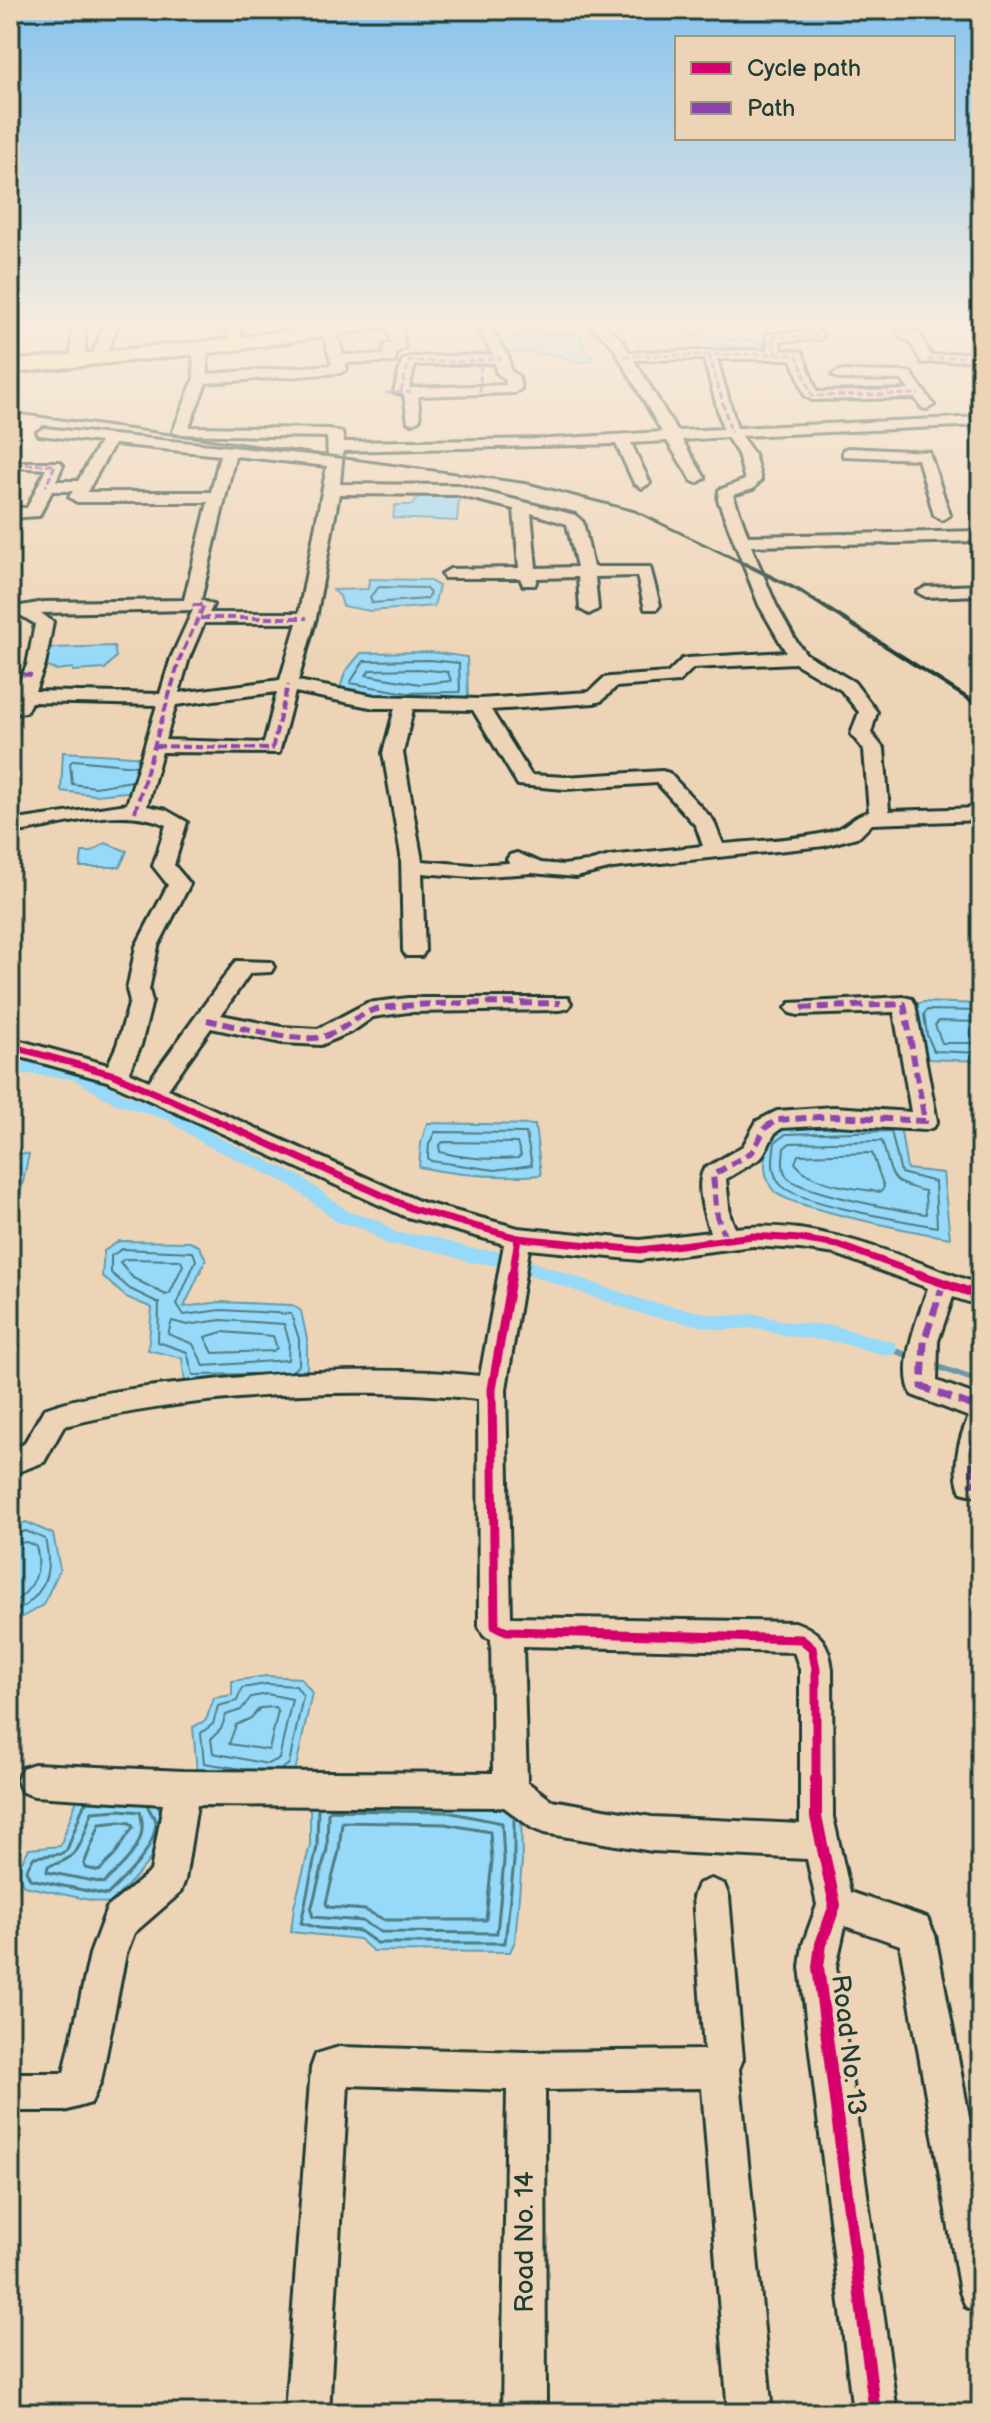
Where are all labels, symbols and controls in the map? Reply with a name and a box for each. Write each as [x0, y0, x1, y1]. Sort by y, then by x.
legend [675, 36, 955, 140]
text: Cycle path [747, 54, 861, 83]
text: Path [747, 94, 795, 123]
street label: Road No. 13 [824, 1973, 872, 2117]
street label: Road No. 14 [510, 2171, 541, 2313]

